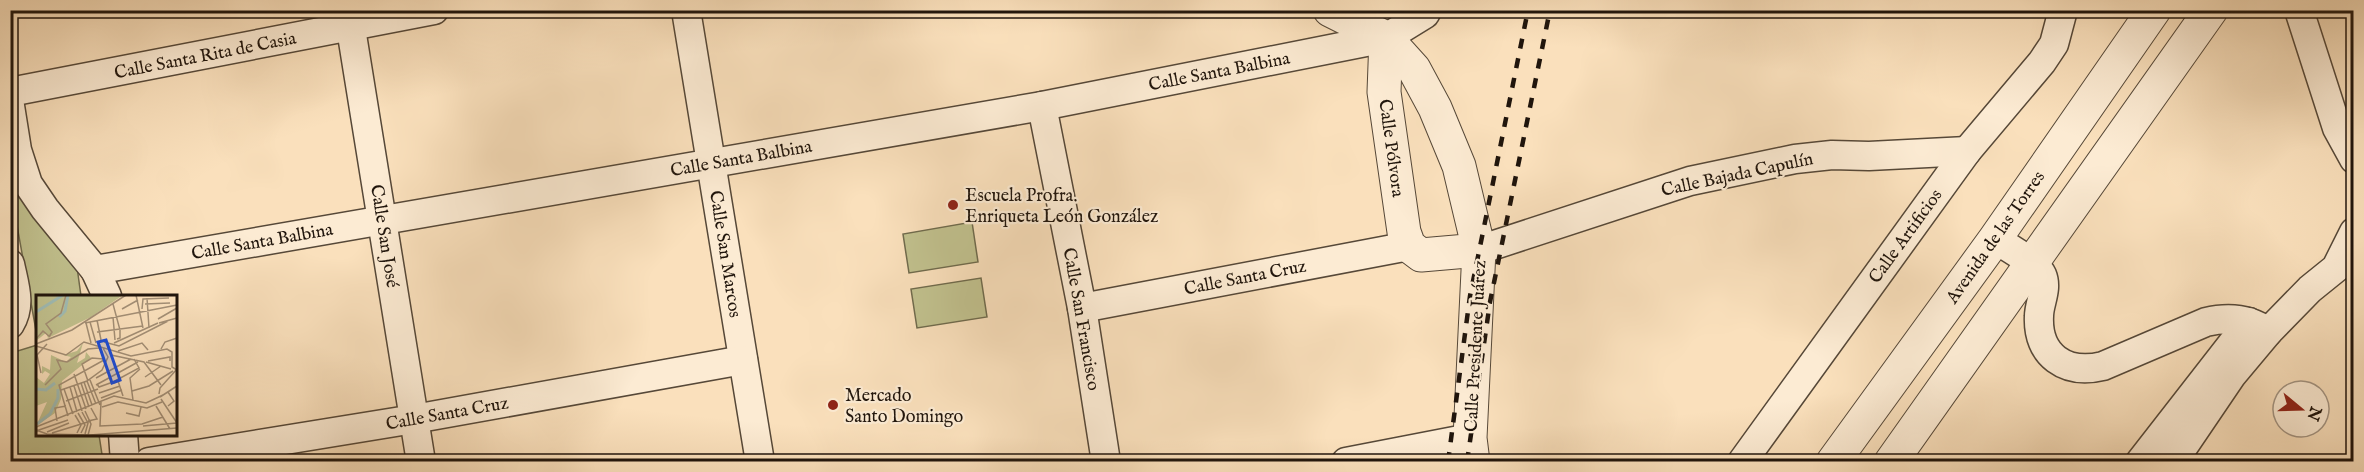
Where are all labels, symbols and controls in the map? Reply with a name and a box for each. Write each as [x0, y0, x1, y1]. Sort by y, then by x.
street label: Calle Santa Rita de Casia [112, 28, 298, 85]
street label: Calle Santa Balbina [1147, 47, 1292, 97]
street label: Calle Pólvora [1372, 98, 1409, 199]
street label: Calle Santa Balbina [669, 136, 814, 183]
street label: Calle Bajada Capulín [1659, 148, 1816, 203]
street label: Avenida de las Torres [1941, 167, 2051, 310]
street label: Calle San José [364, 183, 403, 290]
place label: Escuela Profra. Enriqueta León González [965, 185, 1158, 229]
street label: Calle Artificios [1864, 185, 1948, 289]
street label: Calle San Marcos [703, 189, 746, 319]
marker: Escuela Profra. Enriqueta León González [946, 198, 960, 212]
street label: Calle Santa Balbina [190, 219, 335, 266]
street label: Calle San Francisco [1057, 246, 1104, 393]
street label: Calle Santa Cruz [1182, 255, 1308, 302]
street label: Calle Presidente Juárez [1461, 260, 1492, 433]
inset map [36, 295, 177, 436]
north arrow [2271, 379, 2331, 439]
place label: Mercado Santo Domingo [845, 385, 963, 429]
street label: Calle Santa Cruz [384, 392, 510, 437]
marker: Mercado Santo Domingo [826, 398, 840, 412]
text: N [2302, 402, 2325, 423]

